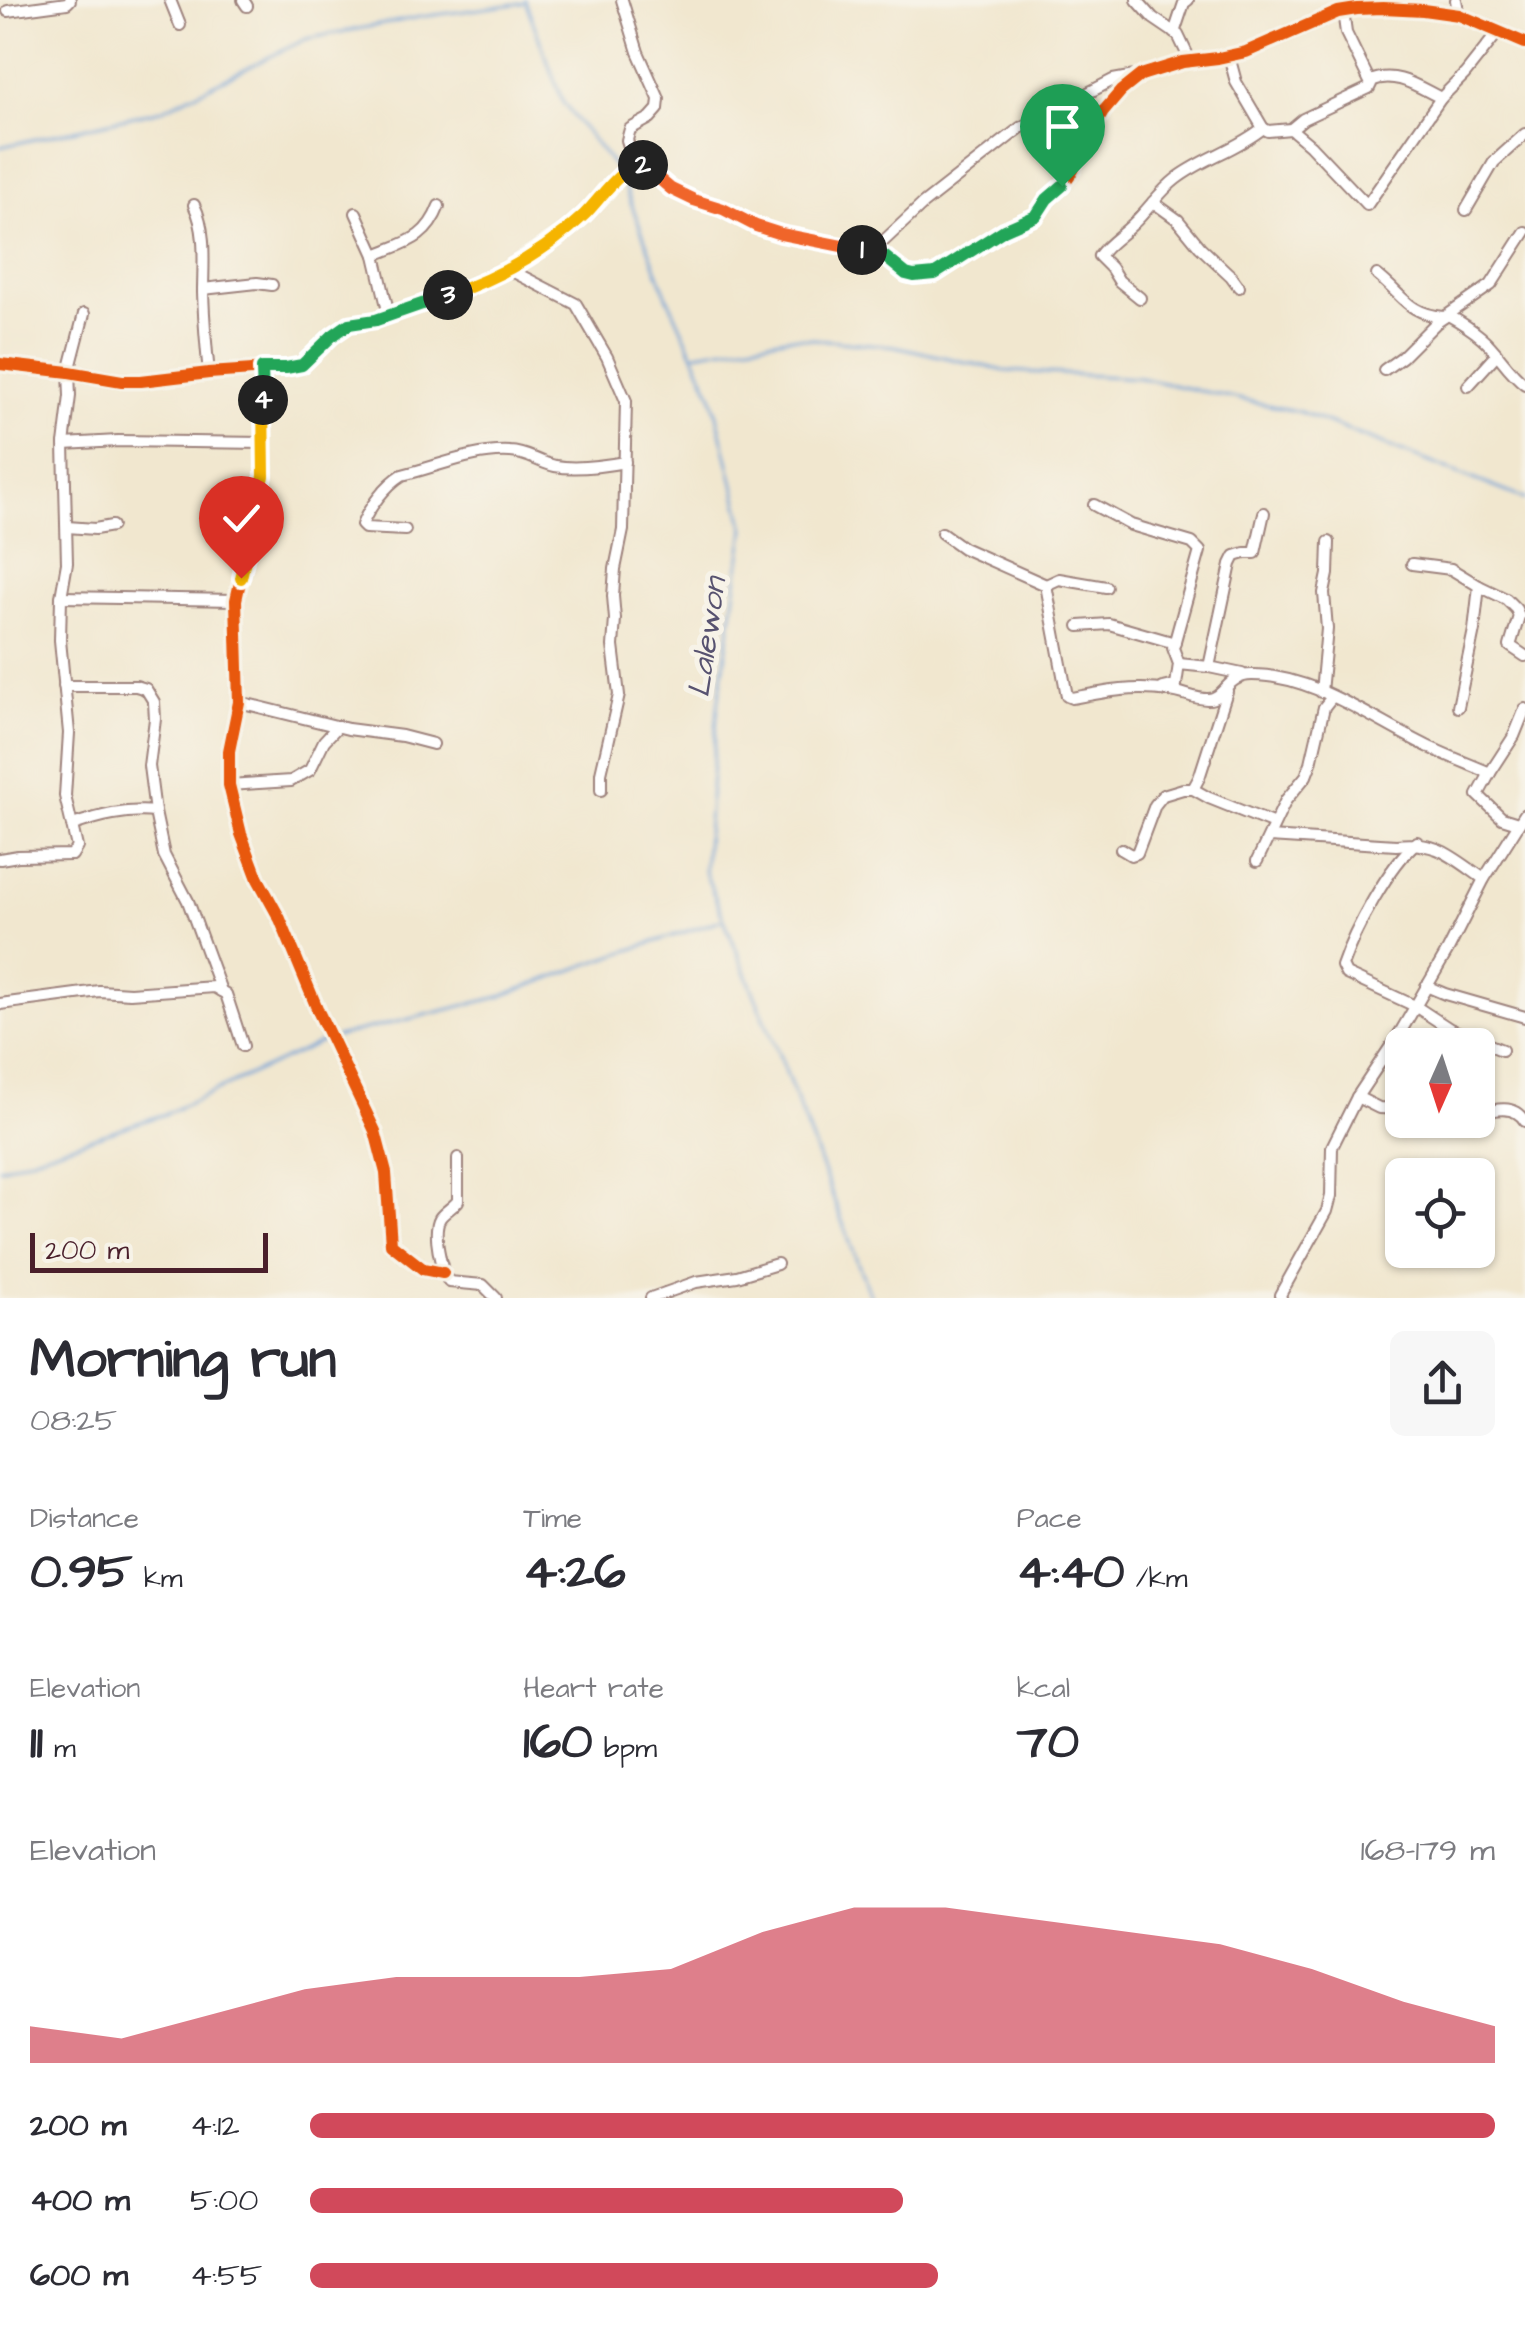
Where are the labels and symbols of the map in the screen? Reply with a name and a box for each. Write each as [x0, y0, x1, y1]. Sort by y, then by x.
pin [1020, 84, 1105, 187]
pin: 2 [618, 140, 668, 190]
pin: 1 [837, 225, 887, 275]
pin: 3 [423, 270, 473, 320]
pin: 4 [238, 375, 288, 425]
pin [199, 476, 284, 579]
water label: Lalewon [677, 571, 739, 700]
north arrow [1385, 1028, 1495, 1138]
scale bar [30, 1228, 268, 1272]

